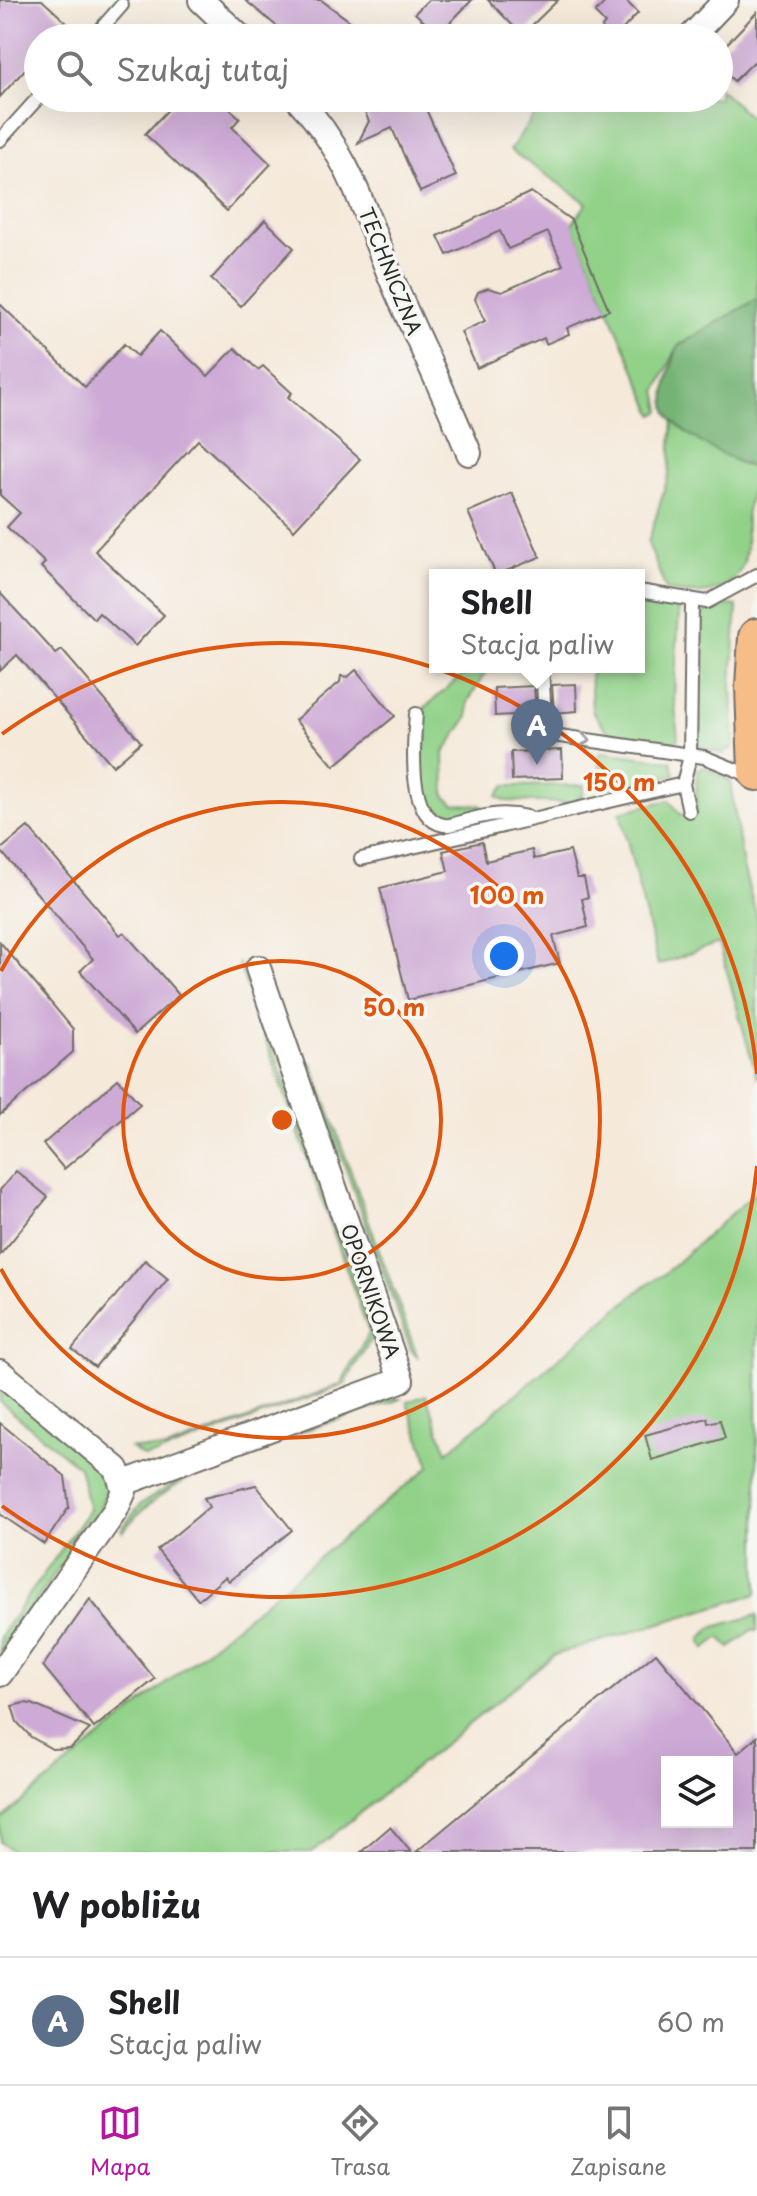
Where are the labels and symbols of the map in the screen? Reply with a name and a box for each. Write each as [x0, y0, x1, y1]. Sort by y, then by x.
street label: TECHNICZNA [352, 203, 430, 339]
pin: A [511, 699, 563, 765]
one-way arrow [578, 731, 592, 748]
text: 150 m [583, 763, 655, 799]
text: 100 m [470, 876, 544, 912]
your location [484, 936, 524, 976]
text: 50 m [363, 988, 425, 1024]
centre of rings [268, 1106, 296, 1134]
street label: OPORNIKOWA [334, 1219, 408, 1363]

